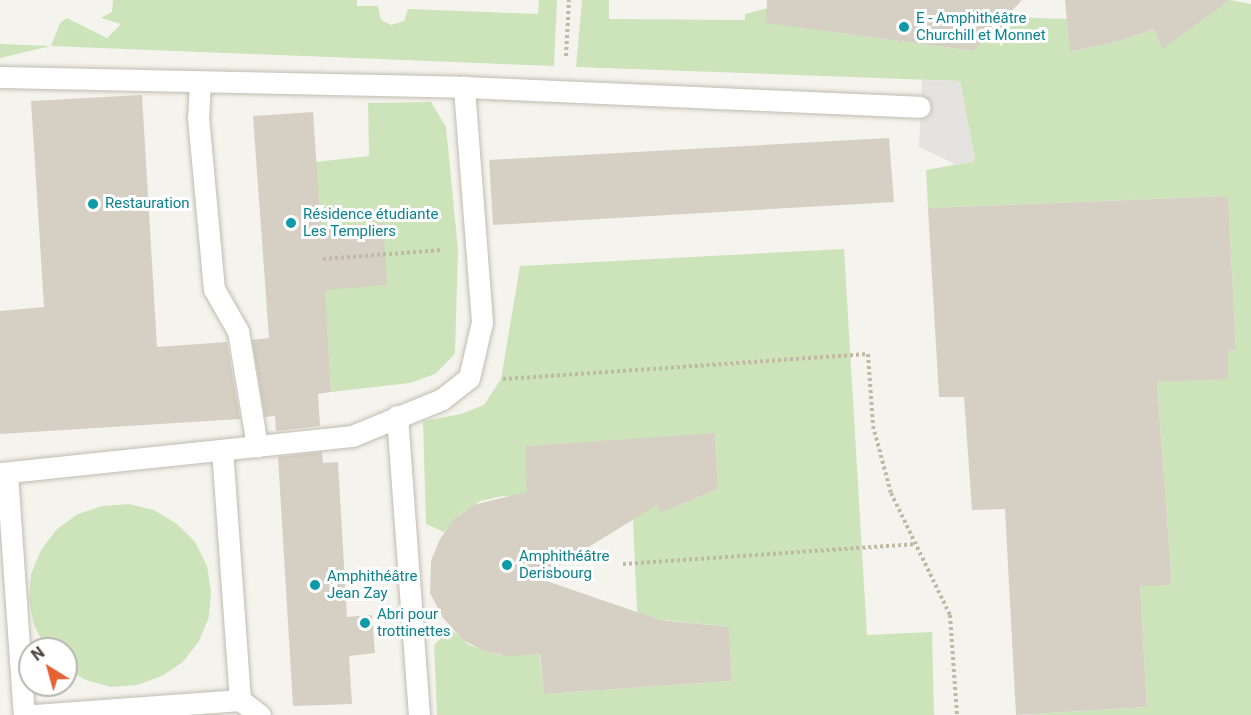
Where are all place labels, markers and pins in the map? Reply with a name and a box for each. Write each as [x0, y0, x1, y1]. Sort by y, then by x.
place label: E - Amphithéâtre Churchill et Monnet [916, 9, 1046, 44]
marker: E - Amphithéâtre Churchill et Monnet [897, 20, 911, 34]
place label: Restauration [105, 195, 190, 213]
marker: Restauration [86, 197, 100, 211]
place label: Résidence étudiante Les Templiers [303, 205, 438, 240]
marker: Résidence étudiante Les Templiers [284, 216, 298, 230]
place label: Amphithéâtre Derisbourg [519, 547, 609, 582]
marker: Amphithéâtre Derisbourg [500, 558, 514, 572]
place label: Amphithéâtre Jean Zay [327, 567, 417, 602]
marker: Amphithéâtre Jean Zay [308, 578, 322, 592]
place label: Abri pour trottinettes [377, 605, 451, 640]
marker: Abri pour trottinettes [358, 616, 372, 630]

